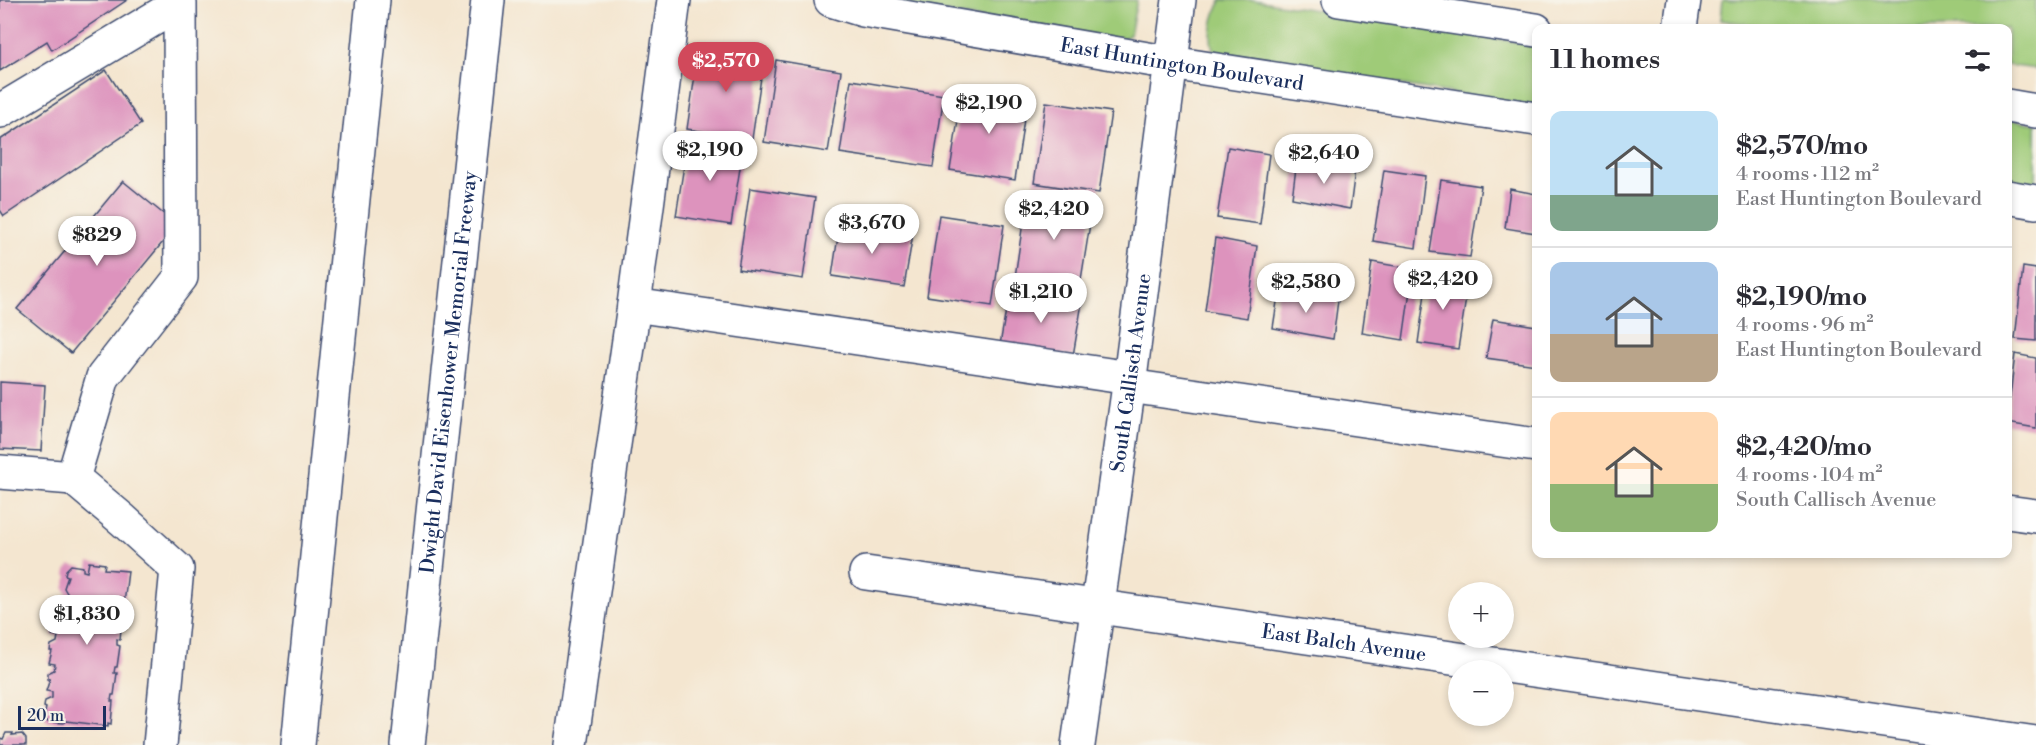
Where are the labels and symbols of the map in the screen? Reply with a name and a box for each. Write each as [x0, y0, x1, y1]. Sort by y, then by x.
street label: East Huntington Boulevard [1058, 33, 1306, 97]
pin: $2,570 [677, 42, 775, 93]
pin: $2,190 [940, 84, 1038, 135]
pin: $2,190 [661, 131, 759, 182]
pin: $2,640 [1275, 134, 1373, 185]
street label: Dwight David Eisenhower Memorial Freeway [415, 169, 484, 575]
pin: $2,420 [1005, 190, 1103, 241]
pin: $3,670 [823, 204, 921, 255]
pin: $829 [61, 216, 133, 267]
pin: $2,420 [1394, 260, 1492, 311]
pin: $2,580 [1257, 263, 1355, 314]
street label: South Callisch Avenue [1106, 272, 1157, 474]
pin: $1,210 [992, 273, 1090, 324]
pin: $1,830 [38, 595, 136, 646]
street label: East Balch Avenue [1260, 620, 1428, 668]
scale bar [18, 703, 106, 730]

